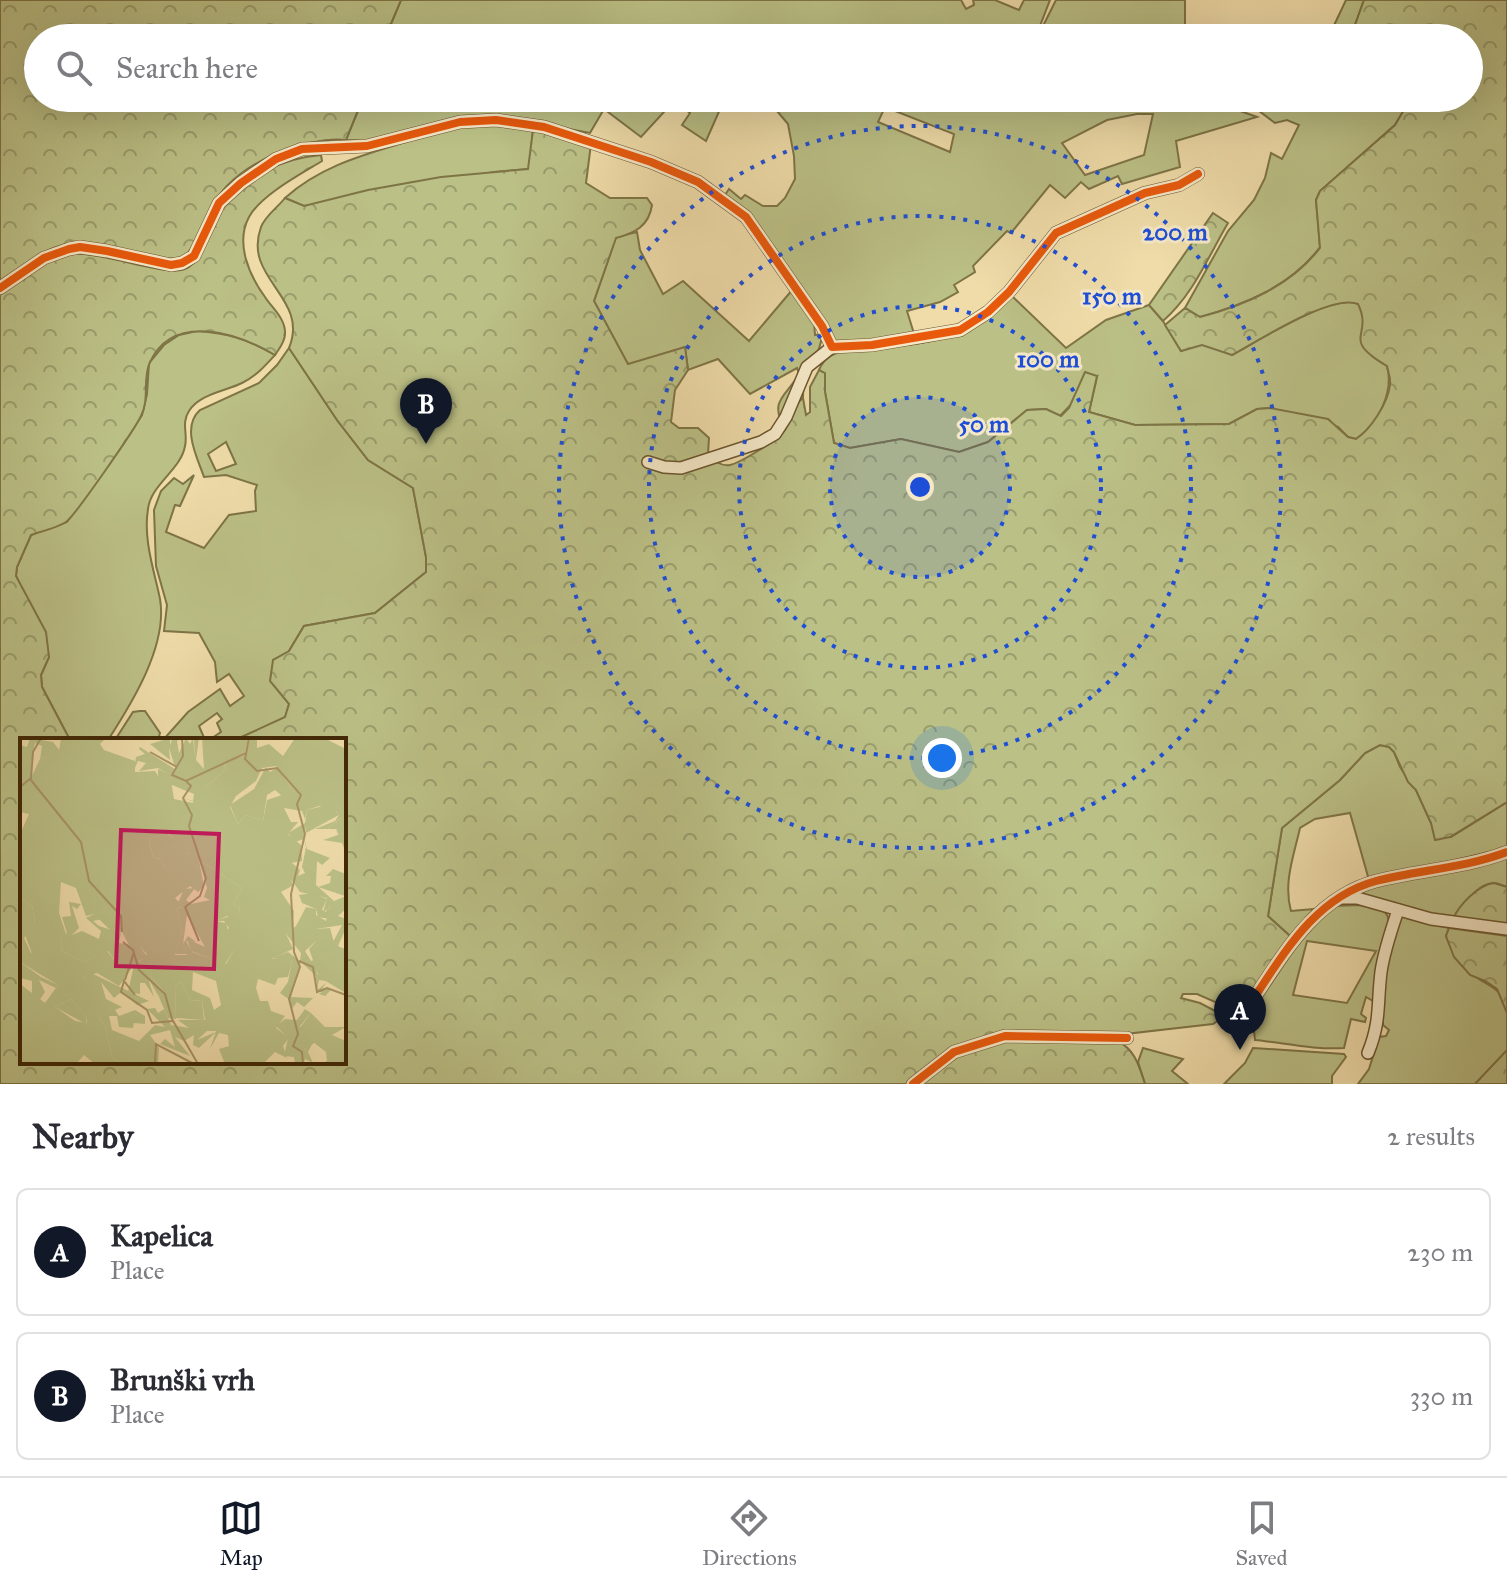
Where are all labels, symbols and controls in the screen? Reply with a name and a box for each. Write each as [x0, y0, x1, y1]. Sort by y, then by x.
search box [24, 24, 1483, 112]
icon: search [52, 46, 96, 90]
text: Search here [116, 50, 258, 86]
text: 200 m [1142, 217, 1208, 247]
text: 150 m [1082, 281, 1143, 311]
text: 100 m [1017, 344, 1080, 374]
pin: B [400, 378, 452, 444]
text: 50 m [959, 409, 1010, 439]
centre of rings [906, 473, 934, 501]
inset map [20, 738, 346, 1064]
your location [922, 738, 962, 778]
pin: A [1214, 984, 1266, 1050]
text: Nearby [32, 1116, 134, 1157]
text: 2 results [1387, 1120, 1475, 1152]
text: Kapelica [110, 1218, 213, 1254]
text: A [51, 1236, 69, 1268]
text: 230 m [1407, 1236, 1473, 1268]
text: Place [110, 1254, 165, 1286]
text: Brunški vrh [110, 1362, 255, 1398]
text: B [51, 1380, 69, 1412]
text: 330 m [1410, 1380, 1473, 1412]
text: Place [110, 1398, 165, 1430]
tab: Map [219, 1496, 263, 1571]
tab: Directions [702, 1496, 797, 1571]
tab: Saved [1235, 1496, 1288, 1571]

